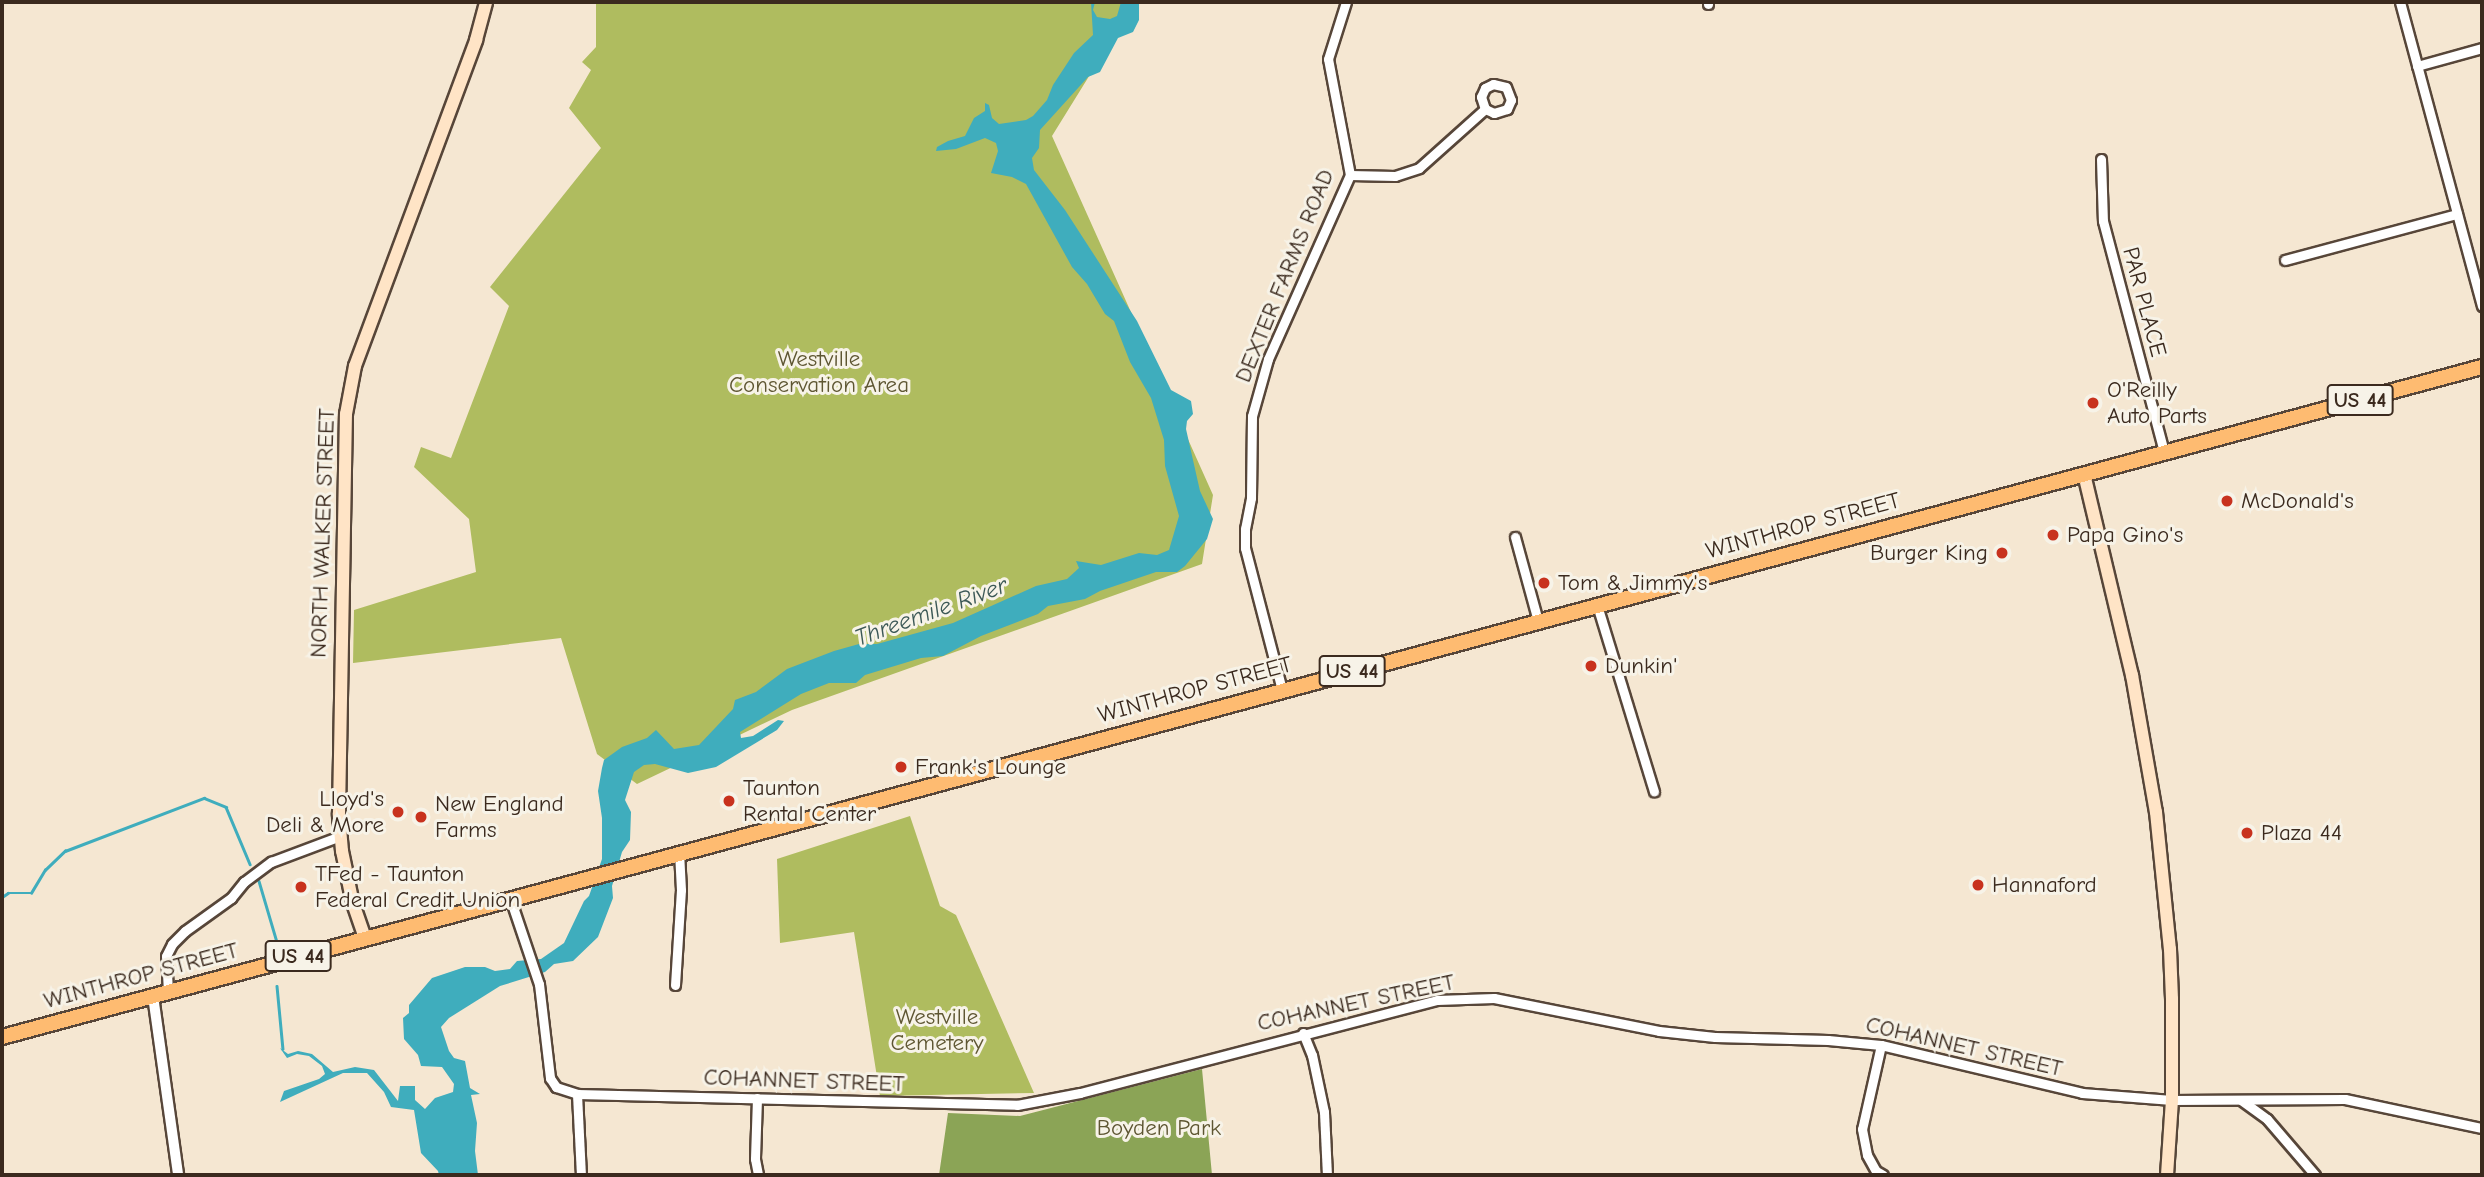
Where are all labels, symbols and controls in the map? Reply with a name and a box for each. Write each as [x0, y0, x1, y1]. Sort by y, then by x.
street label: DEXTER FARMS ROAD [1230, 165, 1340, 387]
street label: PAR PLACE [2116, 244, 2172, 360]
park label: Westville Conservation Area [729, 345, 909, 399]
place label: O'Reilly Auto Parts [2107, 376, 2207, 430]
road number: US 44 [2325, 382, 2395, 418]
marker: O'Reilly Auto Parts [2085, 395, 2101, 411]
street label: NORTH WALKER STREET [305, 408, 341, 658]
street label: WINTHROP STREET [1703, 487, 1903, 565]
place label: McDonald's [2241, 487, 2354, 515]
marker: McDonald's [2219, 493, 2235, 509]
place label: Papa Gino's [2067, 521, 2183, 549]
marker: Papa Gino's [2045, 527, 2061, 543]
place label: Burger King [1870, 539, 1988, 567]
marker: Burger King [1994, 545, 2010, 561]
place label: Tom & Jimmy's [1558, 569, 1707, 597]
water label: Threemile River [851, 571, 1011, 653]
marker: Tom & Jimmy's [1536, 575, 1552, 591]
street label: WINTHROP STREET [1095, 651, 1295, 729]
place label: Dunkin' [1605, 652, 1678, 680]
road number: US 44 [1317, 654, 1387, 688]
marker: Dunkin' [1583, 658, 1599, 674]
place label: Frank's Lounge [915, 753, 1066, 781]
marker: Frank's Lounge [893, 759, 909, 775]
place label: Taunton Rental Center [743, 774, 876, 828]
place label: Lloyd's Deli & More [266, 785, 384, 839]
place label: New England Farms [435, 790, 564, 844]
marker: Taunton Rental Center [721, 793, 737, 809]
marker: Lloyd's Deli & More [390, 804, 406, 820]
marker: New England Farms [413, 809, 429, 825]
place label: Plaza 44 [2261, 819, 2342, 847]
marker: Plaza 44 [2239, 825, 2255, 841]
place label: TFed - Taunton Federal Credit Union [315, 860, 520, 914]
place label: Hannaford [1992, 871, 2097, 899]
marker: Hannaford [1970, 877, 1986, 893]
marker: TFed - Taunton Federal Credit Union [293, 879, 309, 895]
street label: WINTHROP STREET [41, 937, 241, 1015]
road number: US 44 [263, 939, 333, 974]
street label: COHANNET STREET [1255, 969, 1457, 1037]
park label: Westville Cemetery [890, 1003, 984, 1057]
street label: COHANNET STREET [1863, 1011, 2065, 1083]
street label: COHANNET STREET [703, 1064, 905, 1098]
park label: Boyden Park [1097, 1114, 1221, 1142]

